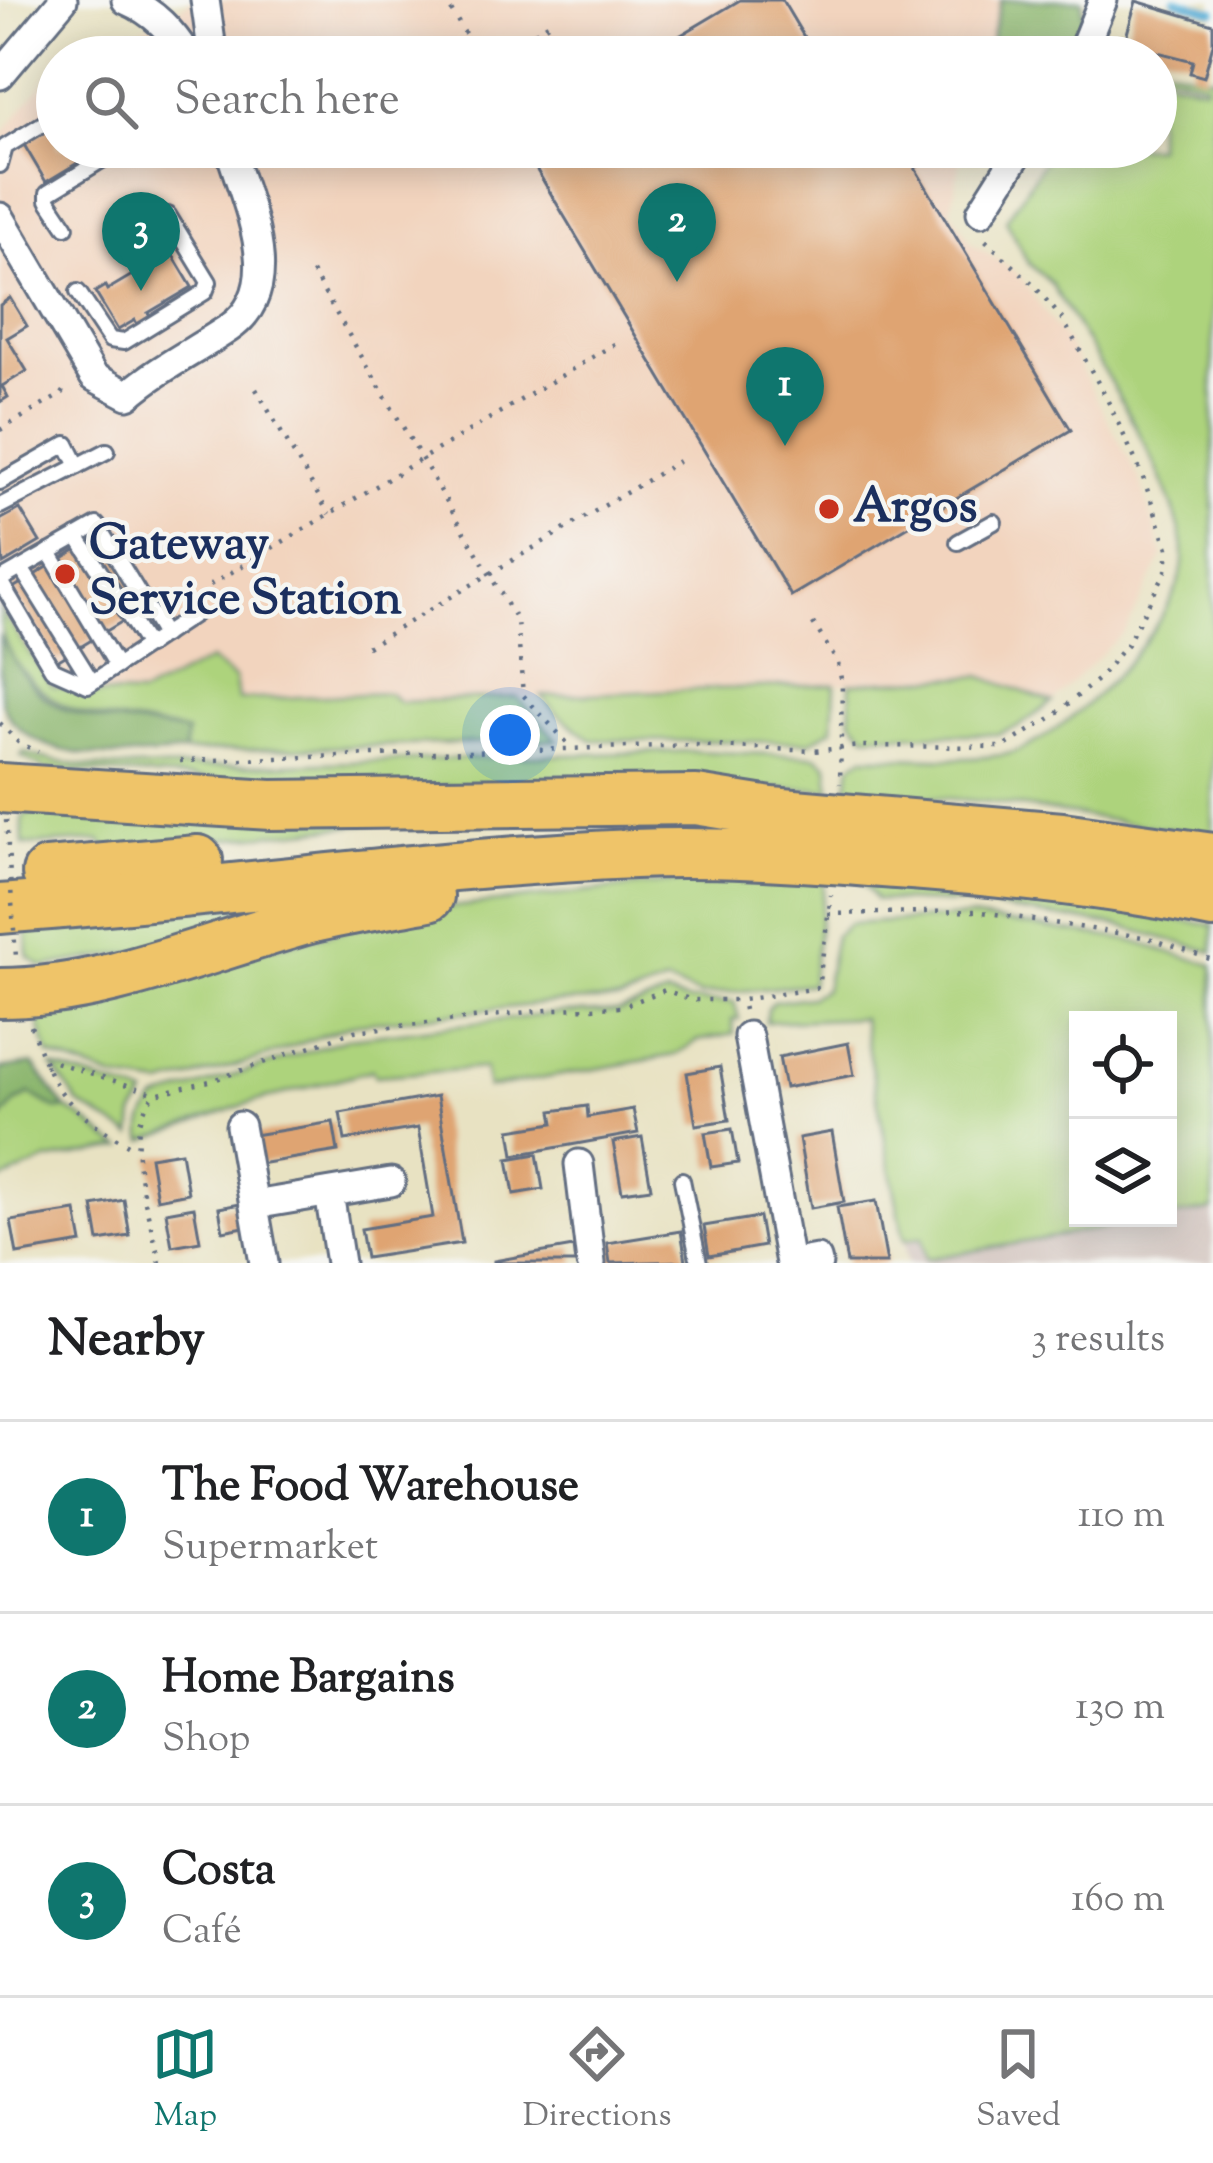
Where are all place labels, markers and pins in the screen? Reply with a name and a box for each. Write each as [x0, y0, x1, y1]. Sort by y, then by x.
pin: 2 [638, 183, 716, 282]
pin: 3 [102, 192, 180, 291]
pin: 1 [746, 347, 824, 446]
place label: Argos [853, 475, 977, 544]
marker: Argos [816, 496, 842, 522]
place label: Gateway Service Station [89, 512, 402, 636]
marker: Gateway Service Station [52, 561, 78, 587]

